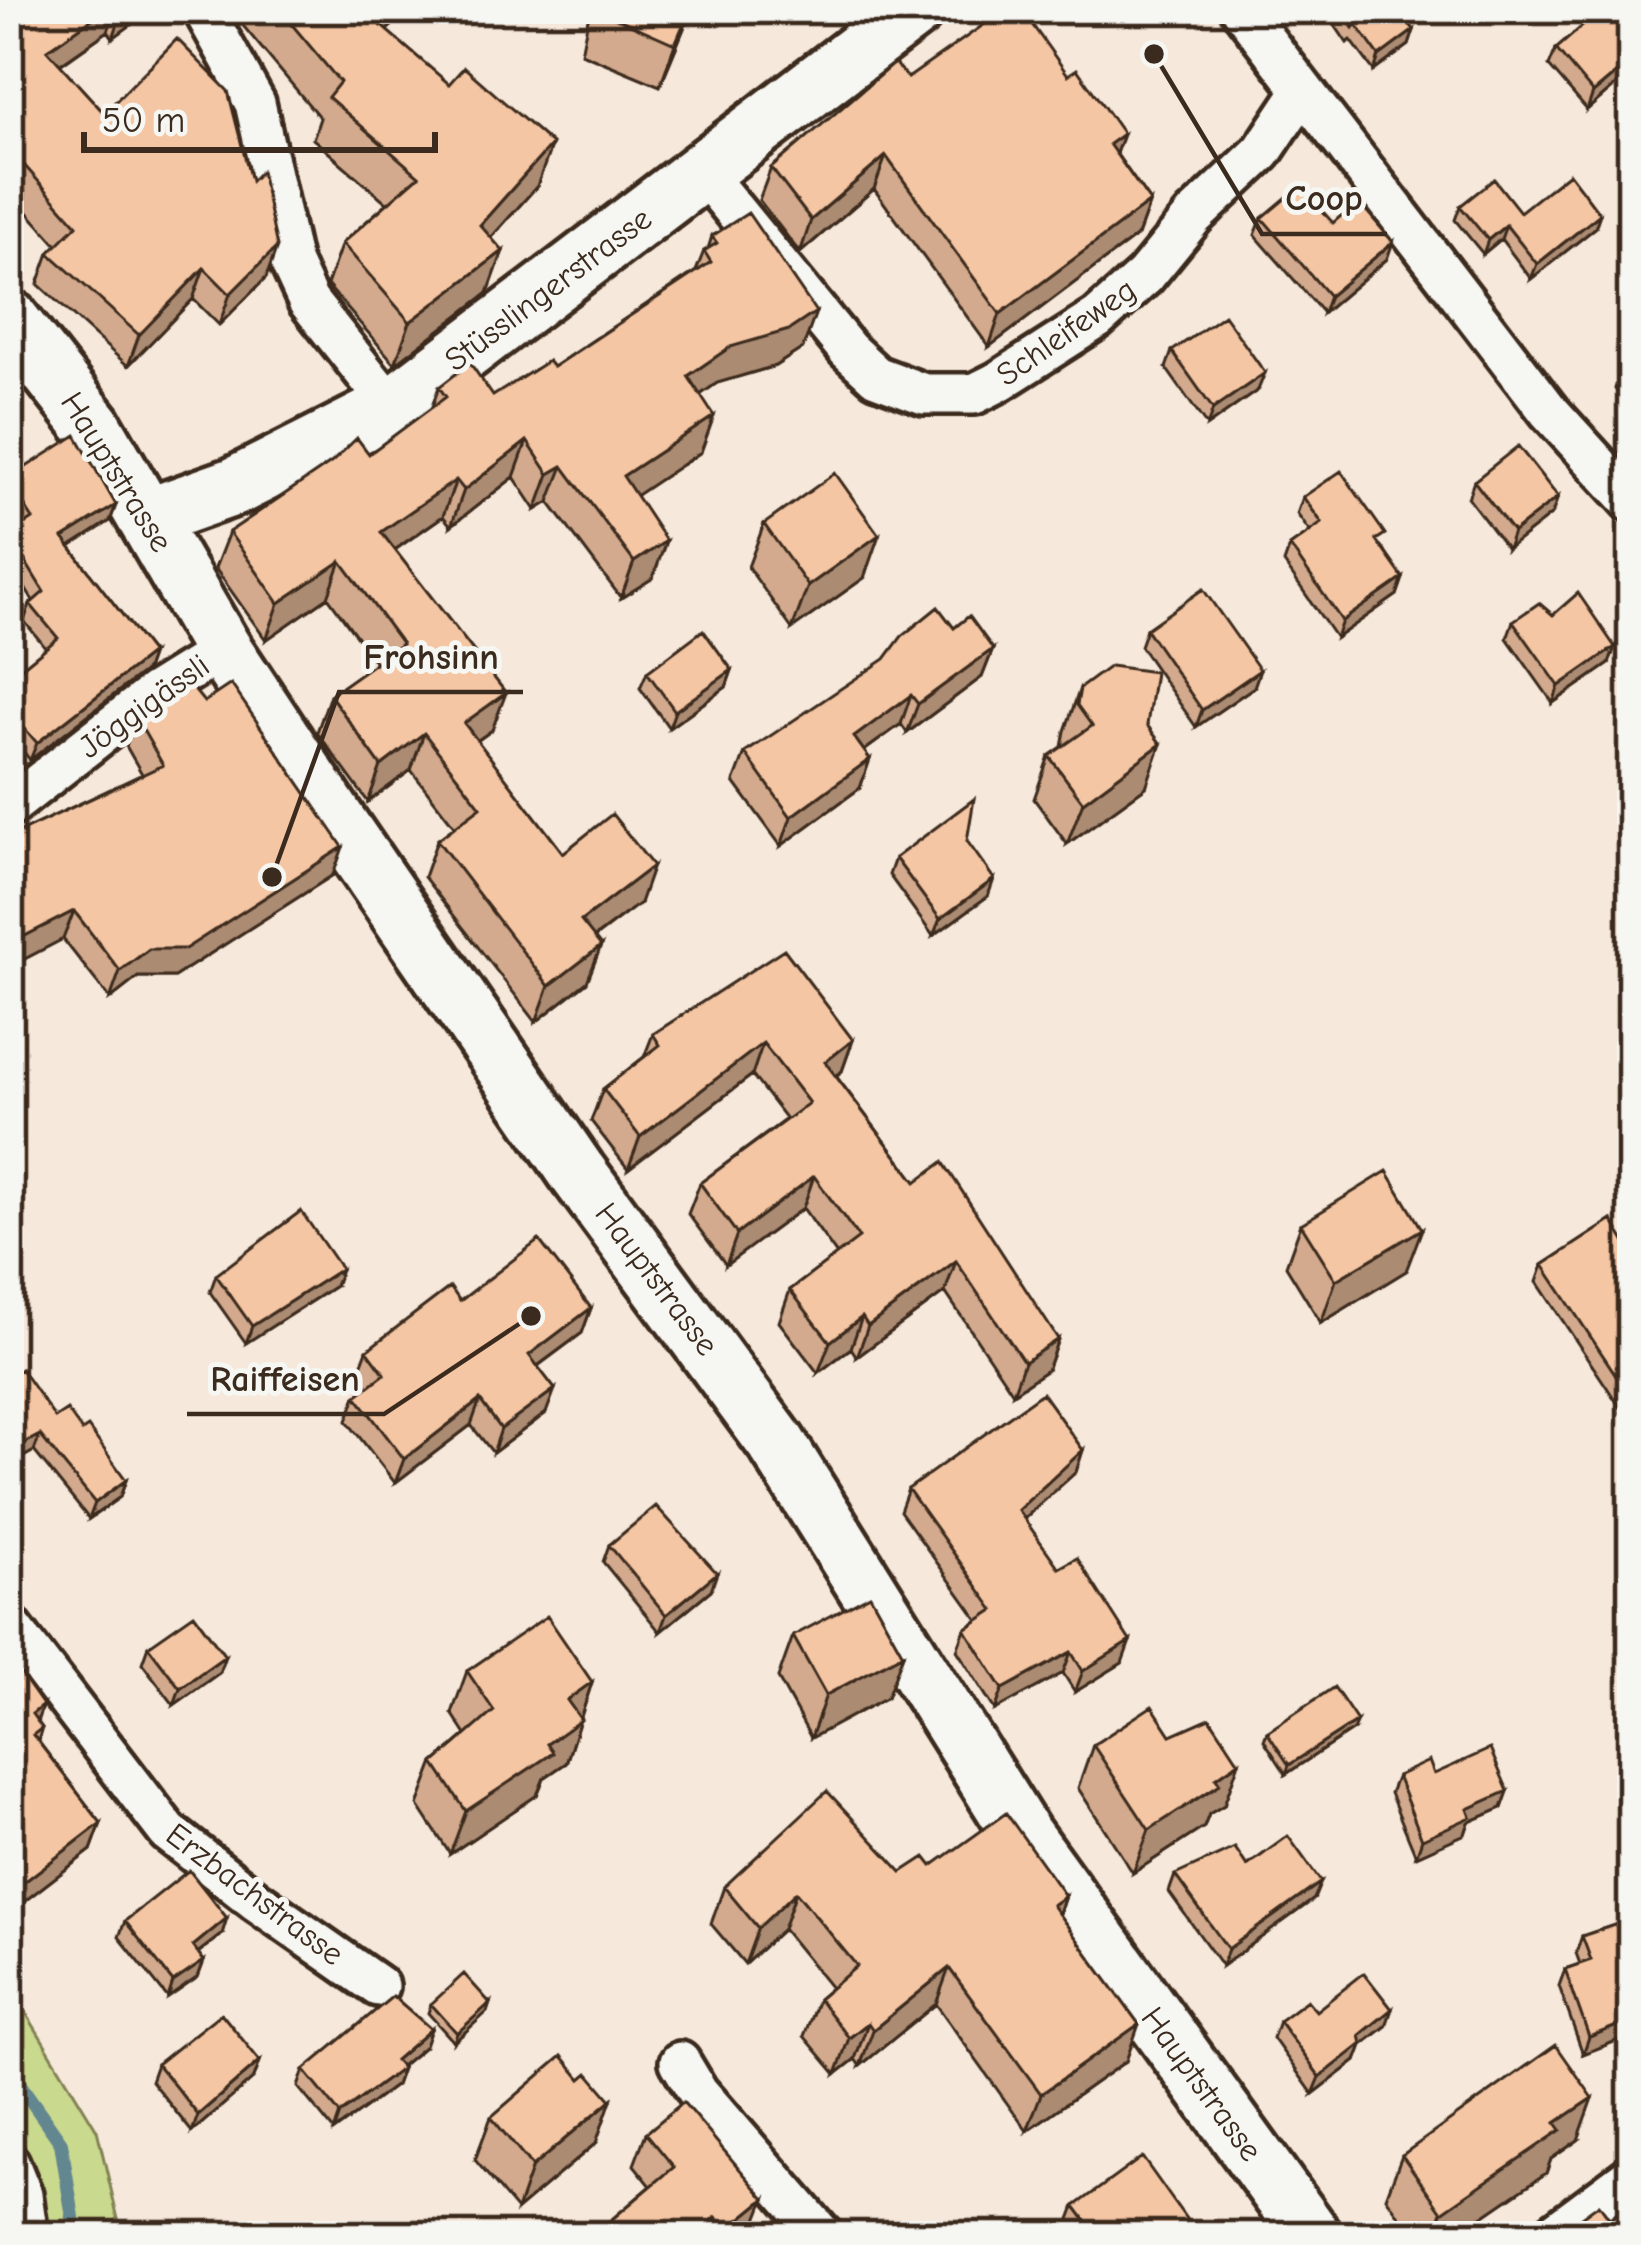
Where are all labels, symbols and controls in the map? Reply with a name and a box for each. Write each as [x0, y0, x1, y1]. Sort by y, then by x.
scale bar [84, 78, 435, 152]
text: 50 m [102, 100, 185, 141]
callout: Coop [1262, 162, 1387, 234]
text: Coop [1285, 178, 1363, 219]
street label: Stüsslingerstrasse [437, 199, 659, 379]
street label: Schleifeweg [989, 270, 1143, 394]
street label: Hauptstrasse [53, 385, 181, 559]
callout: Frohsinn [339, 620, 523, 692]
text: Frohsinn [363, 637, 499, 678]
street label: Jöggigässli [71, 646, 217, 766]
street label: Hauptstrasse [587, 1195, 727, 1363]
callout: Raiffeisen [187, 1342, 384, 1414]
text: Raiffeisen [210, 1359, 360, 1400]
street label: Erzbachstrasse [159, 1815, 351, 1973]
street label: Hauptstrasse [1133, 2000, 1271, 2168]

